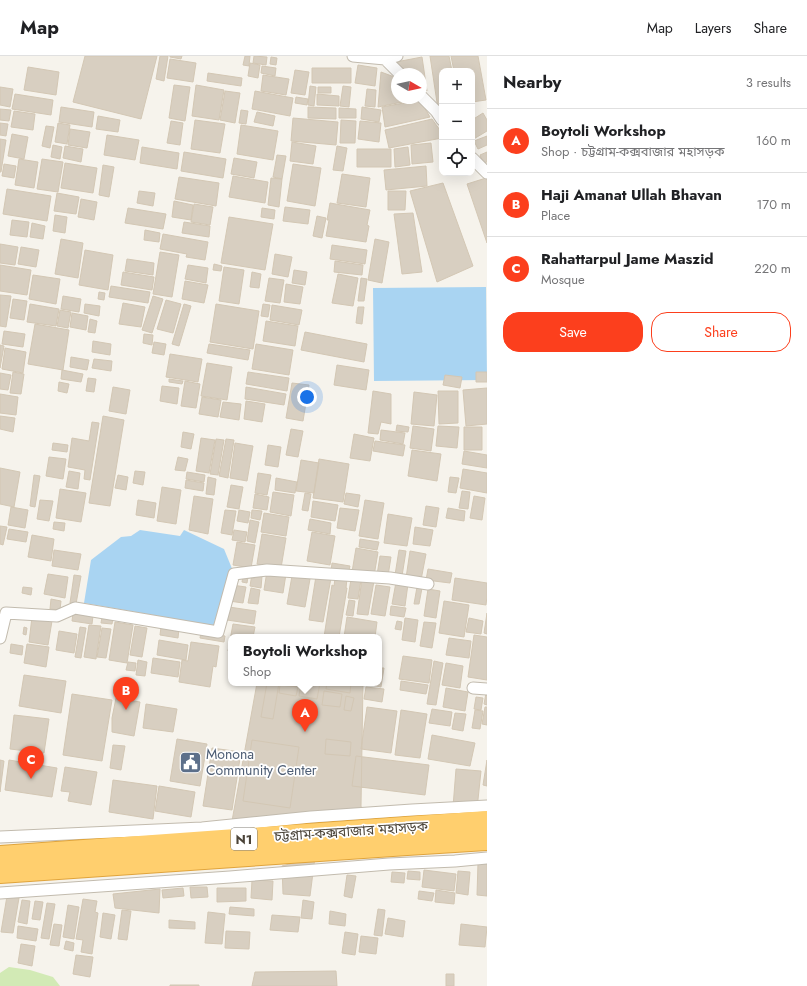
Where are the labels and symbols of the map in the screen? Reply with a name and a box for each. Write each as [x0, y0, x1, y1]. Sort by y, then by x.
north arrow [391, 68, 427, 104]
your location [297, 387, 317, 407]
pin: B [113, 677, 139, 710]
pin: A [292, 699, 318, 732]
place label: Monona Community Center [206, 744, 317, 780]
pin: C [18, 746, 44, 779]
public building icon: Monona Community Center [177, 749, 203, 775]
street label: চট্টগ্রাম-কক্সবাজার মহাসড়ক [272, 816, 429, 846]
road number: N1 [231, 828, 257, 850]

